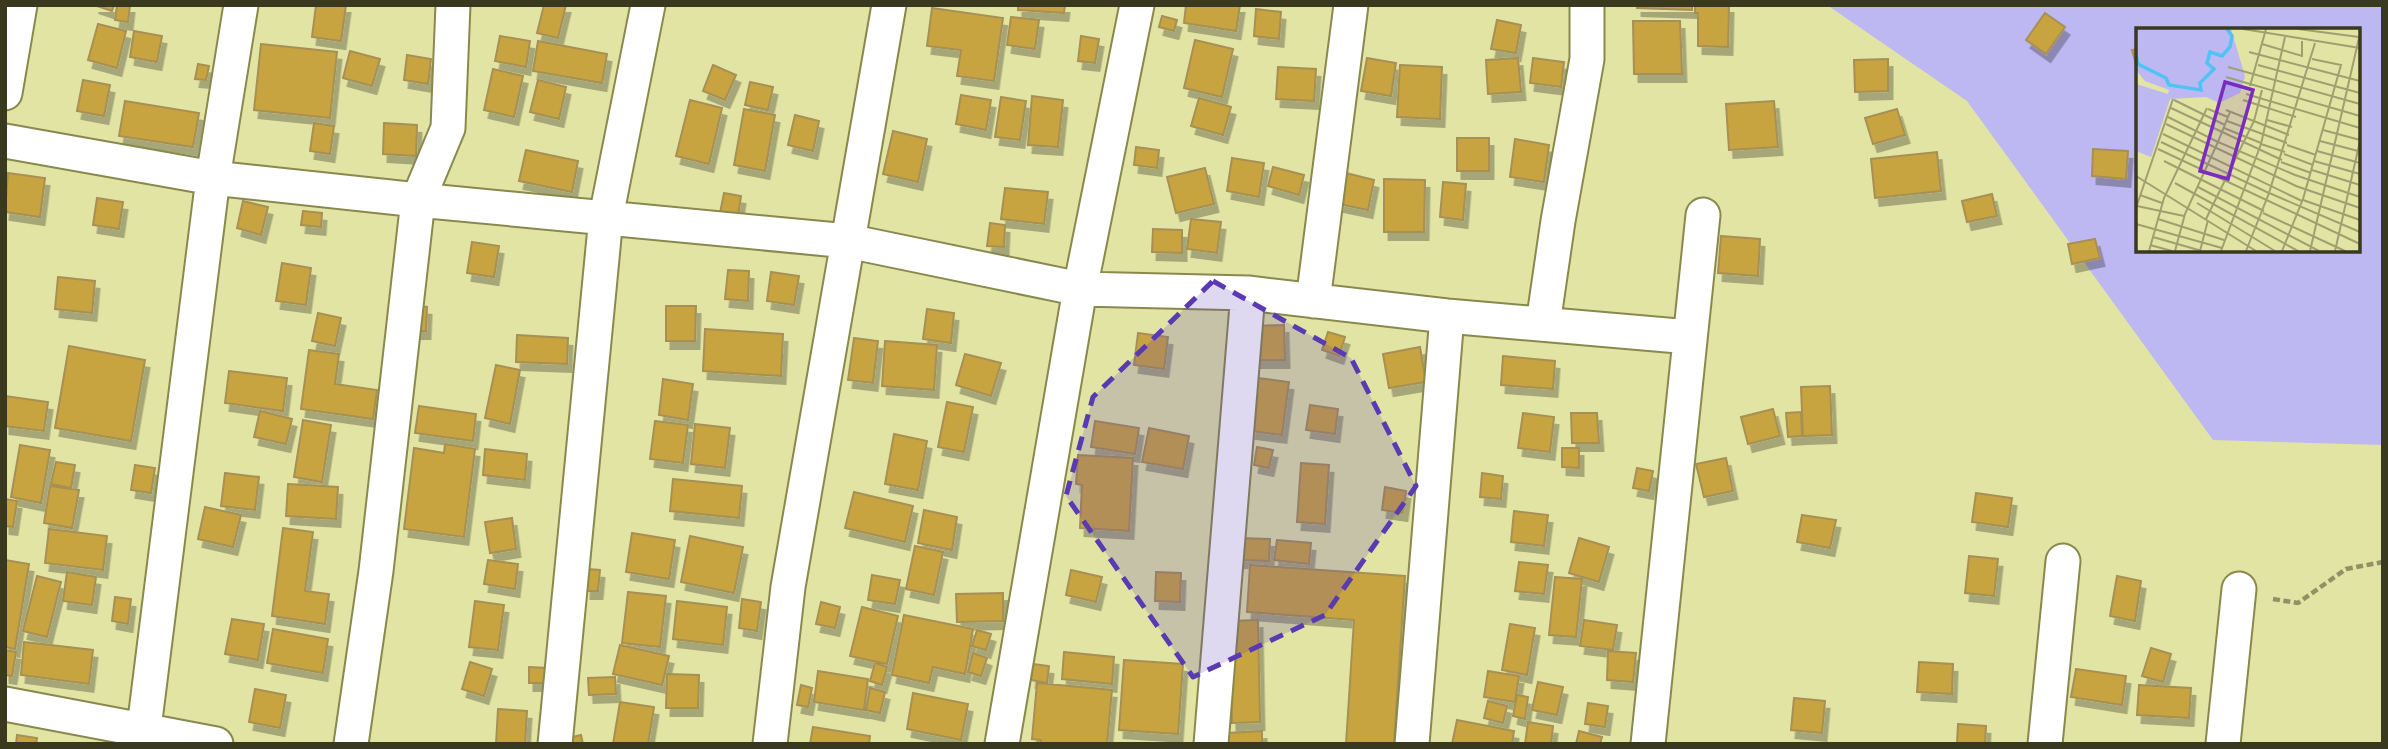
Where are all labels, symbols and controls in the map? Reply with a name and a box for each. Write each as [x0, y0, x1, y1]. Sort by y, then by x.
inset map [2136, 28, 2360, 252]

